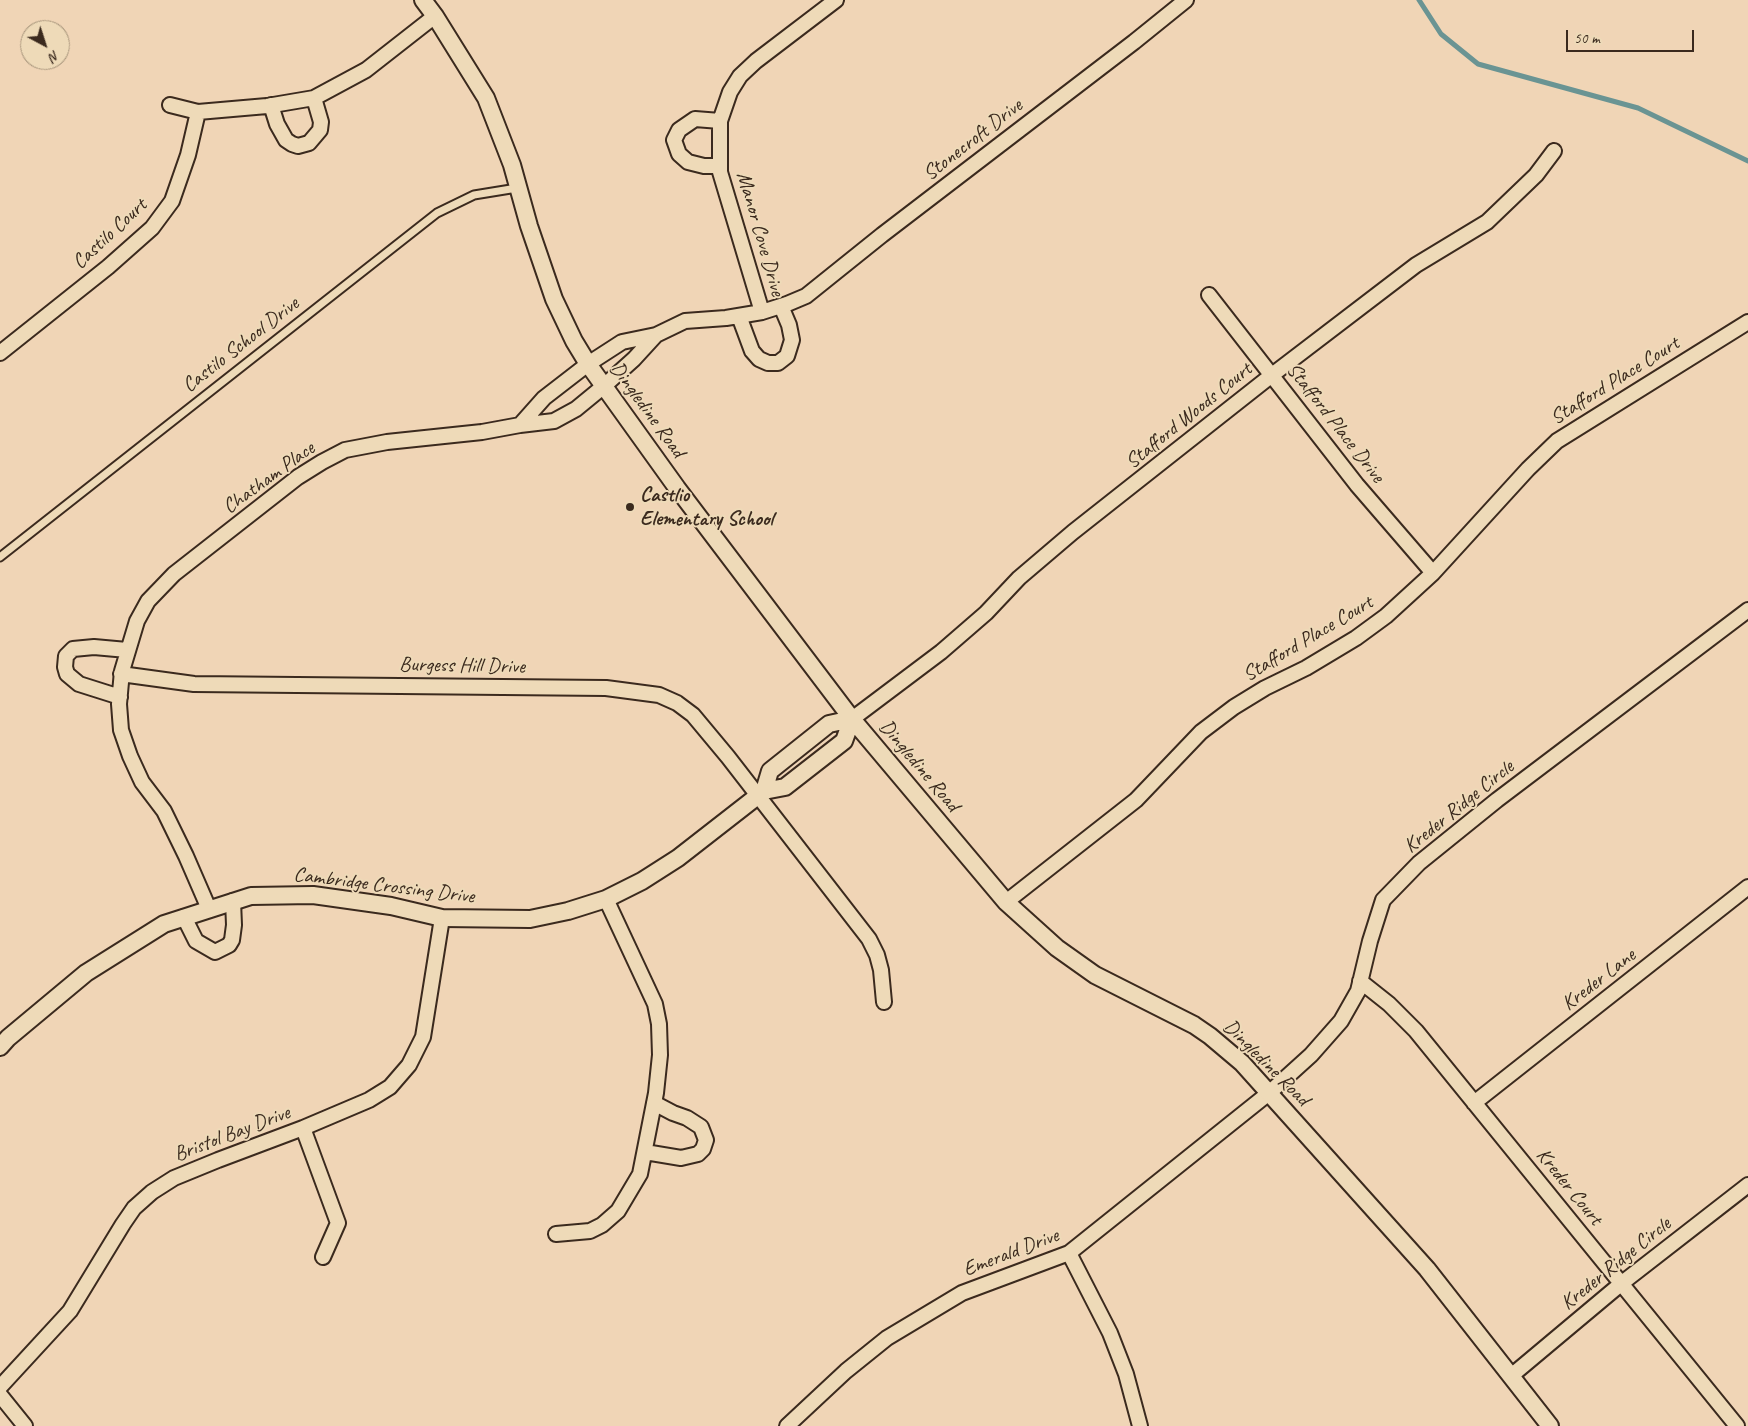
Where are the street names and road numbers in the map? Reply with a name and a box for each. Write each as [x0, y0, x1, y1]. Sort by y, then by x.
street label: Stonecroft Drive [918, 93, 1028, 187]
street label: Manor Cove Drive [730, 169, 790, 299]
street label: Castilo Court [67, 193, 153, 275]
street label: Castilo School Drive [178, 292, 304, 398]
street label: Stafford Place Court [1546, 331, 1684, 431]
street label: Dingledine Road [604, 357, 690, 463]
street label: Stafford Woods Court [1121, 357, 1257, 475]
street label: Stafford Place Drive [1280, 358, 1390, 488]
street label: Chatham Place [218, 436, 320, 520]
street label: Stafford Place Court [1238, 590, 1378, 688]
street label: Burgess Hill Drive [399, 652, 525, 680]
street label: Dingledine Road [873, 715, 965, 817]
street label: Kreder Ridge Circle [1399, 755, 1519, 859]
street label: Cambridge Crossing Drive [292, 862, 476, 910]
street label: Kreder Lane [1557, 943, 1641, 1017]
street label: Dingledine Road [1217, 1014, 1315, 1112]
street label: Bristol Bay Drive [170, 1100, 294, 1168]
street label: Kreder Court [1530, 1143, 1608, 1231]
street label: Kreder Ridge Circle [1556, 1212, 1676, 1316]
street label: Emerald Drive [960, 1223, 1062, 1283]

